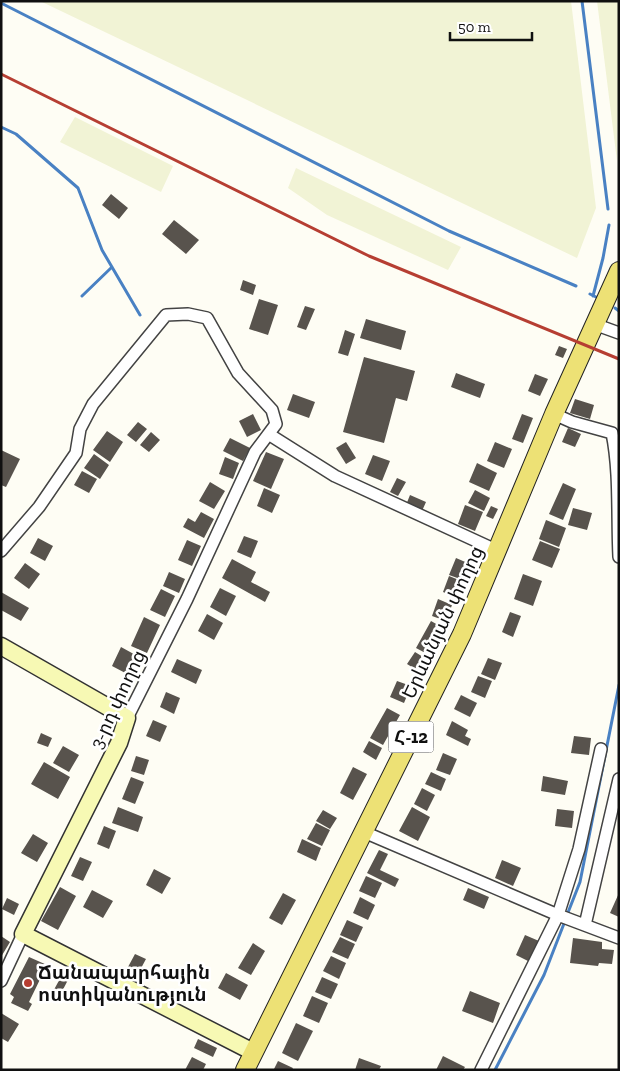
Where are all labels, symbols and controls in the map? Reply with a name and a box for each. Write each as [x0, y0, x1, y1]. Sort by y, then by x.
scale bar [450, 10, 532, 42]
text: 50 m [458, 18, 491, 36]
street label: Երևանյան փողոց [397, 542, 488, 702]
street label: 3-րդ փողոց [85, 646, 150, 752]
road number: Հ-12 [388, 722, 434, 752]
place label: Ճանապարհային ոստիկանություն [38, 961, 210, 1006]
marker: Ճանապարհային ոստիկանություն [22, 977, 34, 989]

